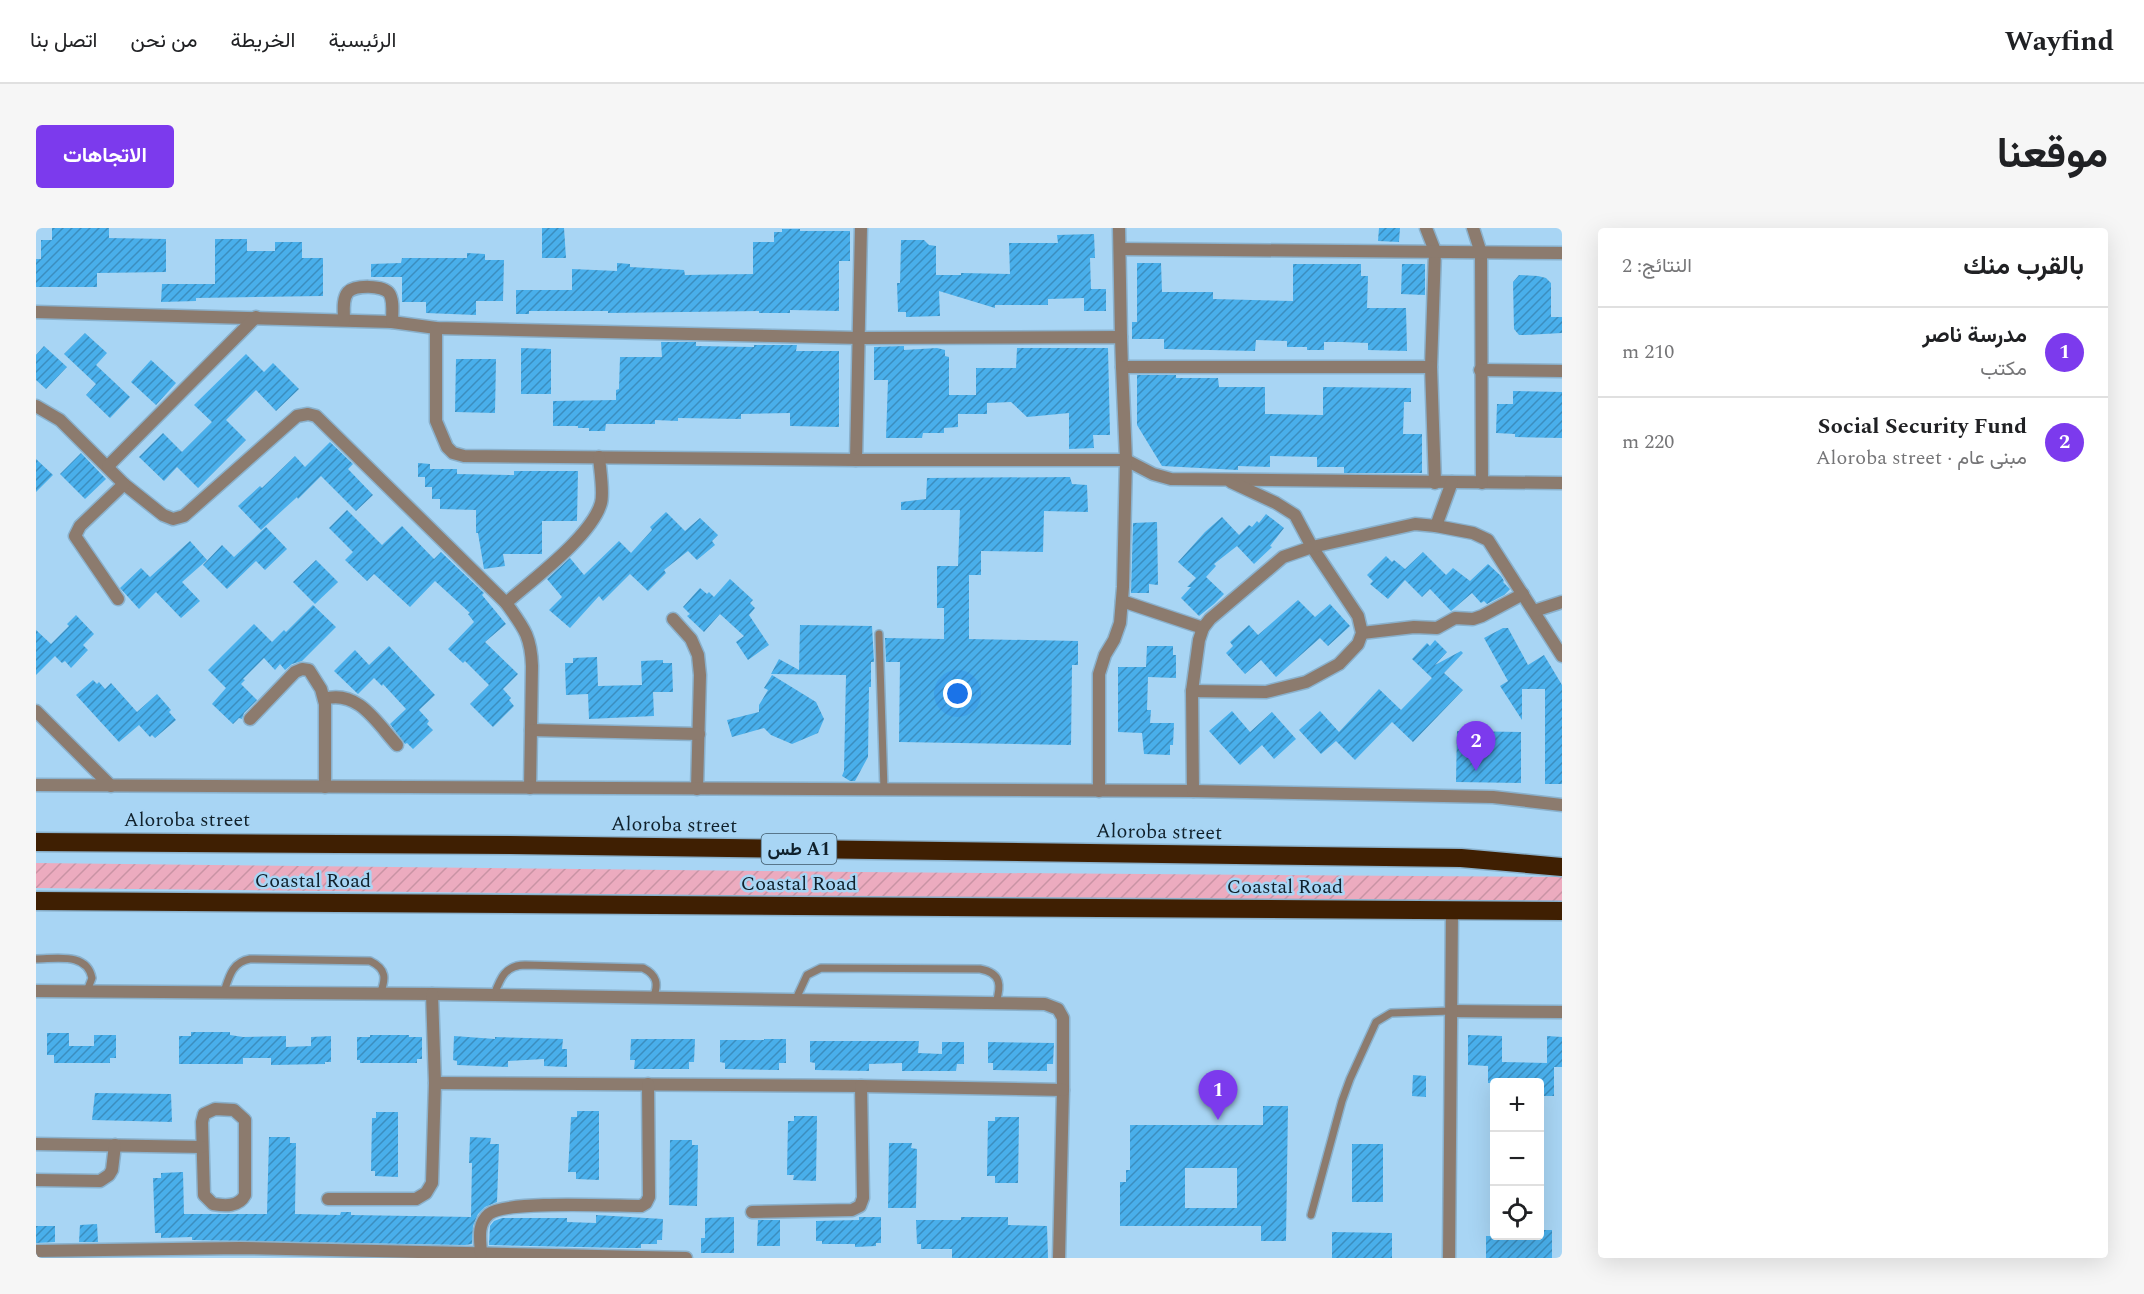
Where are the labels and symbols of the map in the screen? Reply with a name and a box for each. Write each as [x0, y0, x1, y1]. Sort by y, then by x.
your location [943, 679, 972, 708]
pin: 2 [1456, 722, 1496, 771]
street label: Aloroba street [124, 805, 250, 835]
street label: Aloroba street [611, 809, 737, 841]
street label: Aloroba street [1096, 816, 1222, 848]
road number: طس A1 [762, 834, 837, 864]
street label: Coastal Road [255, 866, 371, 896]
street label: Coastal Road [741, 869, 857, 899]
street label: Coastal Road [1227, 872, 1343, 902]
pin: 1 [1198, 1070, 1238, 1120]

